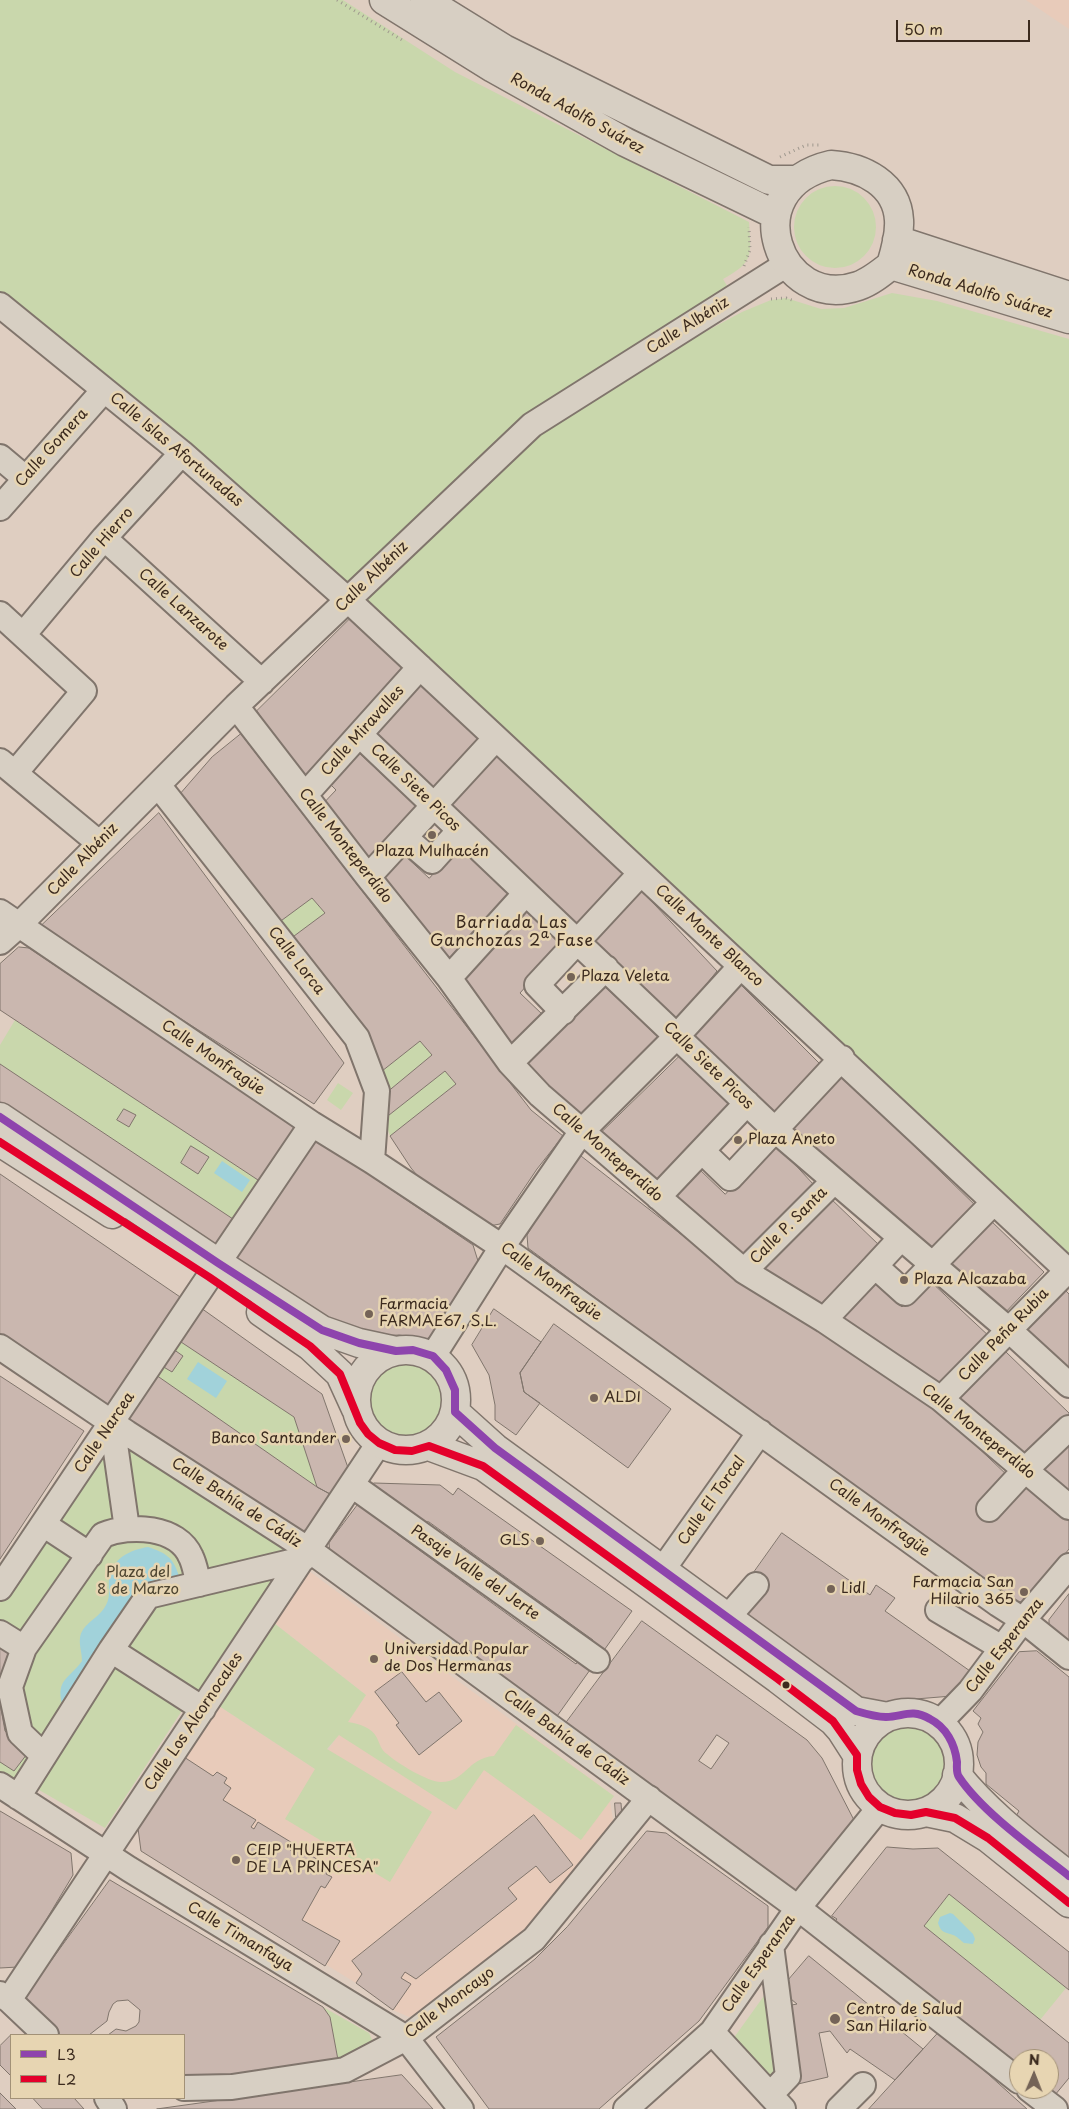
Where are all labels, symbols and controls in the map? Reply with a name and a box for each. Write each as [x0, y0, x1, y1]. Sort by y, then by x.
scale bar [899, 10, 1033, 42]
text: 50 m [904, 17, 943, 40]
street label: Ronda Adolfo Suárez [507, 70, 647, 158]
street label: Ronda Adolfo Suárez [906, 262, 1054, 322]
street label: Calle Albéniz [644, 294, 732, 358]
street label: Calle Islas Afortunadas [106, 389, 246, 511]
street label: Calle Gomera [12, 405, 92, 491]
street label: Calle Hierro [67, 504, 137, 582]
street label: Calle Albéniz [332, 538, 412, 616]
street label: Calle Lanzarote [135, 565, 231, 655]
street label: Calle Miravalles [318, 682, 408, 780]
street label: Calle Siete Picos [366, 741, 464, 835]
street label: Calle Monteperdido [295, 785, 395, 907]
street label: Calle Albéniz [44, 820, 122, 900]
marker: Plaza Mulhacén [426, 829, 438, 841]
place label: Plaza Mulhacén [375, 843, 489, 861]
street label: Calle Monte Blanco [651, 881, 767, 991]
district label: Barriada Las Ganchozas 2ª Fase [438, 914, 586, 952]
street label: Calle Lorca [264, 924, 328, 998]
place label: Plaza Veleta [581, 968, 669, 986]
marker: Plaza Veleta [565, 971, 577, 983]
street label: Calle Monfragüe [158, 1017, 268, 1099]
street label: Calle Siete Picos [659, 1019, 757, 1113]
street label: Calle Monteperdido [548, 1100, 666, 1206]
place label: Plaza Aneto [748, 1131, 835, 1149]
marker: Plaza Aneto [732, 1134, 744, 1146]
street label: Calle P. Santa [747, 1184, 831, 1268]
street label: Calle Monfragüe [497, 1239, 605, 1325]
place label: Plaza Alcazaba [914, 1271, 1026, 1289]
marker: Plaza Alcazaba [898, 1274, 910, 1286]
street label: Calle Peña Rubia [955, 1285, 1053, 1385]
place label: Farmacia FARMAE67, S.L. [379, 1296, 497, 1331]
marker: Farmacia FARMAE67, S.L. [363, 1308, 375, 1320]
street label: Calle Monteperdido [918, 1381, 1038, 1483]
street label: Calle Narcea [71, 1389, 139, 1477]
place label: ALDI [604, 1389, 641, 1407]
marker: ALDI [588, 1392, 600, 1404]
place label: Banco Santander [211, 1430, 336, 1448]
marker: Banco Santander [340, 1433, 352, 1445]
street label: Calle El Torcal [675, 1453, 749, 1549]
street label: Calle Bahía de Cádiz [168, 1454, 304, 1552]
street label: Calle Monfragüe [825, 1475, 933, 1561]
street label: Pasaje Valle del Jerte [407, 1522, 543, 1624]
place label: GLS [500, 1532, 530, 1550]
marker: GLS [534, 1535, 546, 1547]
park label: Plaza del 8 de Marzo [97, 1564, 179, 1599]
place label: Farmacia San Hilario 365 [912, 1574, 1014, 1609]
place label: Lidl [841, 1580, 866, 1598]
marker: Lidl [825, 1583, 837, 1595]
marker: Farmacia San Hilario 365 [1018, 1586, 1030, 1598]
street label: Calle Esperanza [962, 1595, 1048, 1697]
place label: Universidad Popular de Dos Hermanas [384, 1641, 528, 1676]
street label: Calle Los Alcornocales [141, 1650, 247, 1794]
marker: Universidad Popular de Dos Hermanas [368, 1653, 380, 1665]
unlabelled marker [781, 1680, 791, 1690]
street label: Calle Bahía de Cádiz [500, 1686, 632, 1790]
place label: CEIP "HUERTA DE LA PRINCESA" [246, 1842, 379, 1877]
marker: CEIP "HUERTA DE LA PRINCESA" [230, 1854, 242, 1866]
street label: Calle Timanfaya [184, 1898, 296, 1976]
street label: Calle Esperanza [719, 1912, 799, 2016]
street label: Calle Moncayo [402, 1964, 498, 2042]
place label: Centro de Salud San Hilario [846, 2001, 962, 2036]
marker: Centro de Salud San Hilario [828, 2012, 842, 2026]
legend [10, 2034, 185, 2099]
text: L3 [57, 2042, 76, 2065]
north arrow [1009, 2049, 1059, 2099]
text: N [1029, 2049, 1040, 2070]
text: L2 [57, 2067, 76, 2090]

